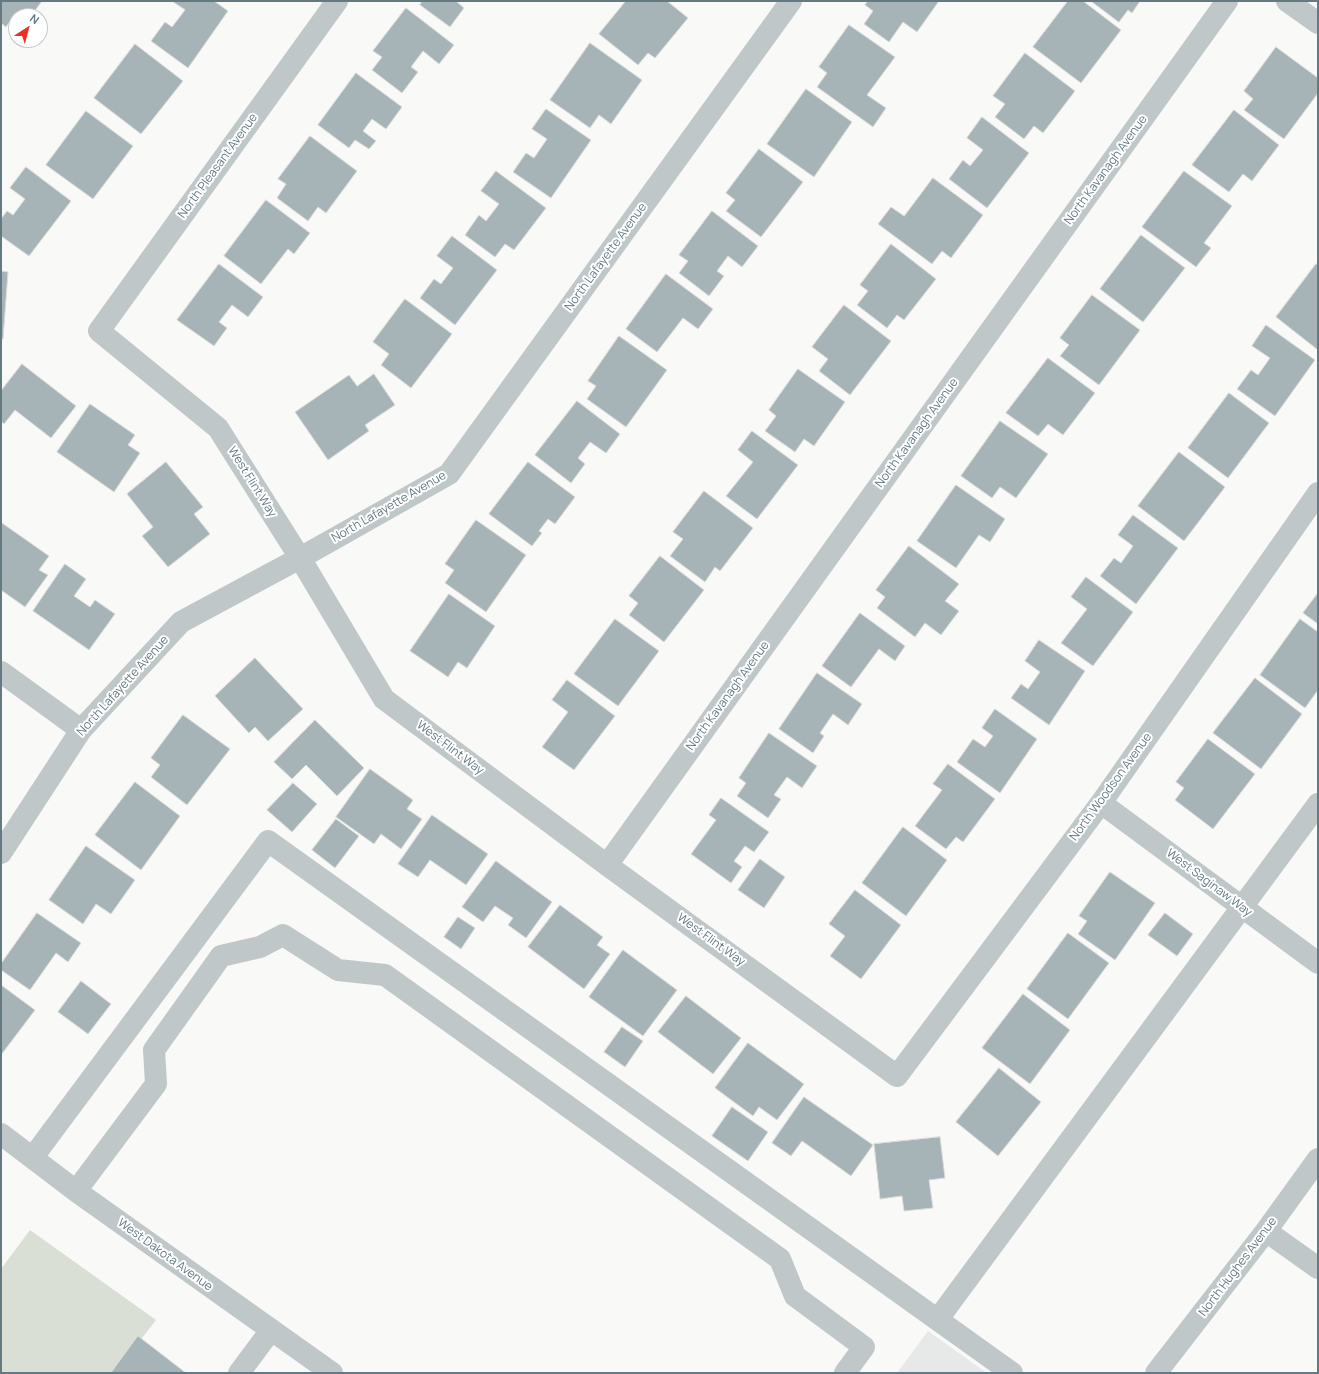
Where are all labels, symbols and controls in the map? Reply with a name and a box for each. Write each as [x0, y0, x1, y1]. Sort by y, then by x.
north arrow [8, 8, 48, 48]
text: N [27, 10, 42, 27]
street label: North Pleasant Avenue [175, 111, 261, 221]
street label: North Kavanagh Avenue [1062, 113, 1150, 227]
street label: North Lafayette Avenue [562, 200, 650, 314]
street label: North Kavanagh Avenue [873, 376, 961, 490]
street label: West Flint Way [225, 444, 279, 520]
street label: North Lafayette Avenue [329, 468, 449, 546]
street label: North Lafayette Avenue [74, 633, 172, 739]
street label: North Kavanagh Avenue [684, 639, 772, 753]
street label: West Flint Way [414, 718, 486, 778]
street label: North Woodson Avenue [1067, 730, 1155, 844]
street label: West Saginaw Way [1163, 846, 1255, 920]
street label: West Flint Way [674, 911, 748, 969]
street label: North Hughes Avenue [1196, 1215, 1280, 1319]
street label: West Dakota Avenue [115, 1216, 215, 1294]

